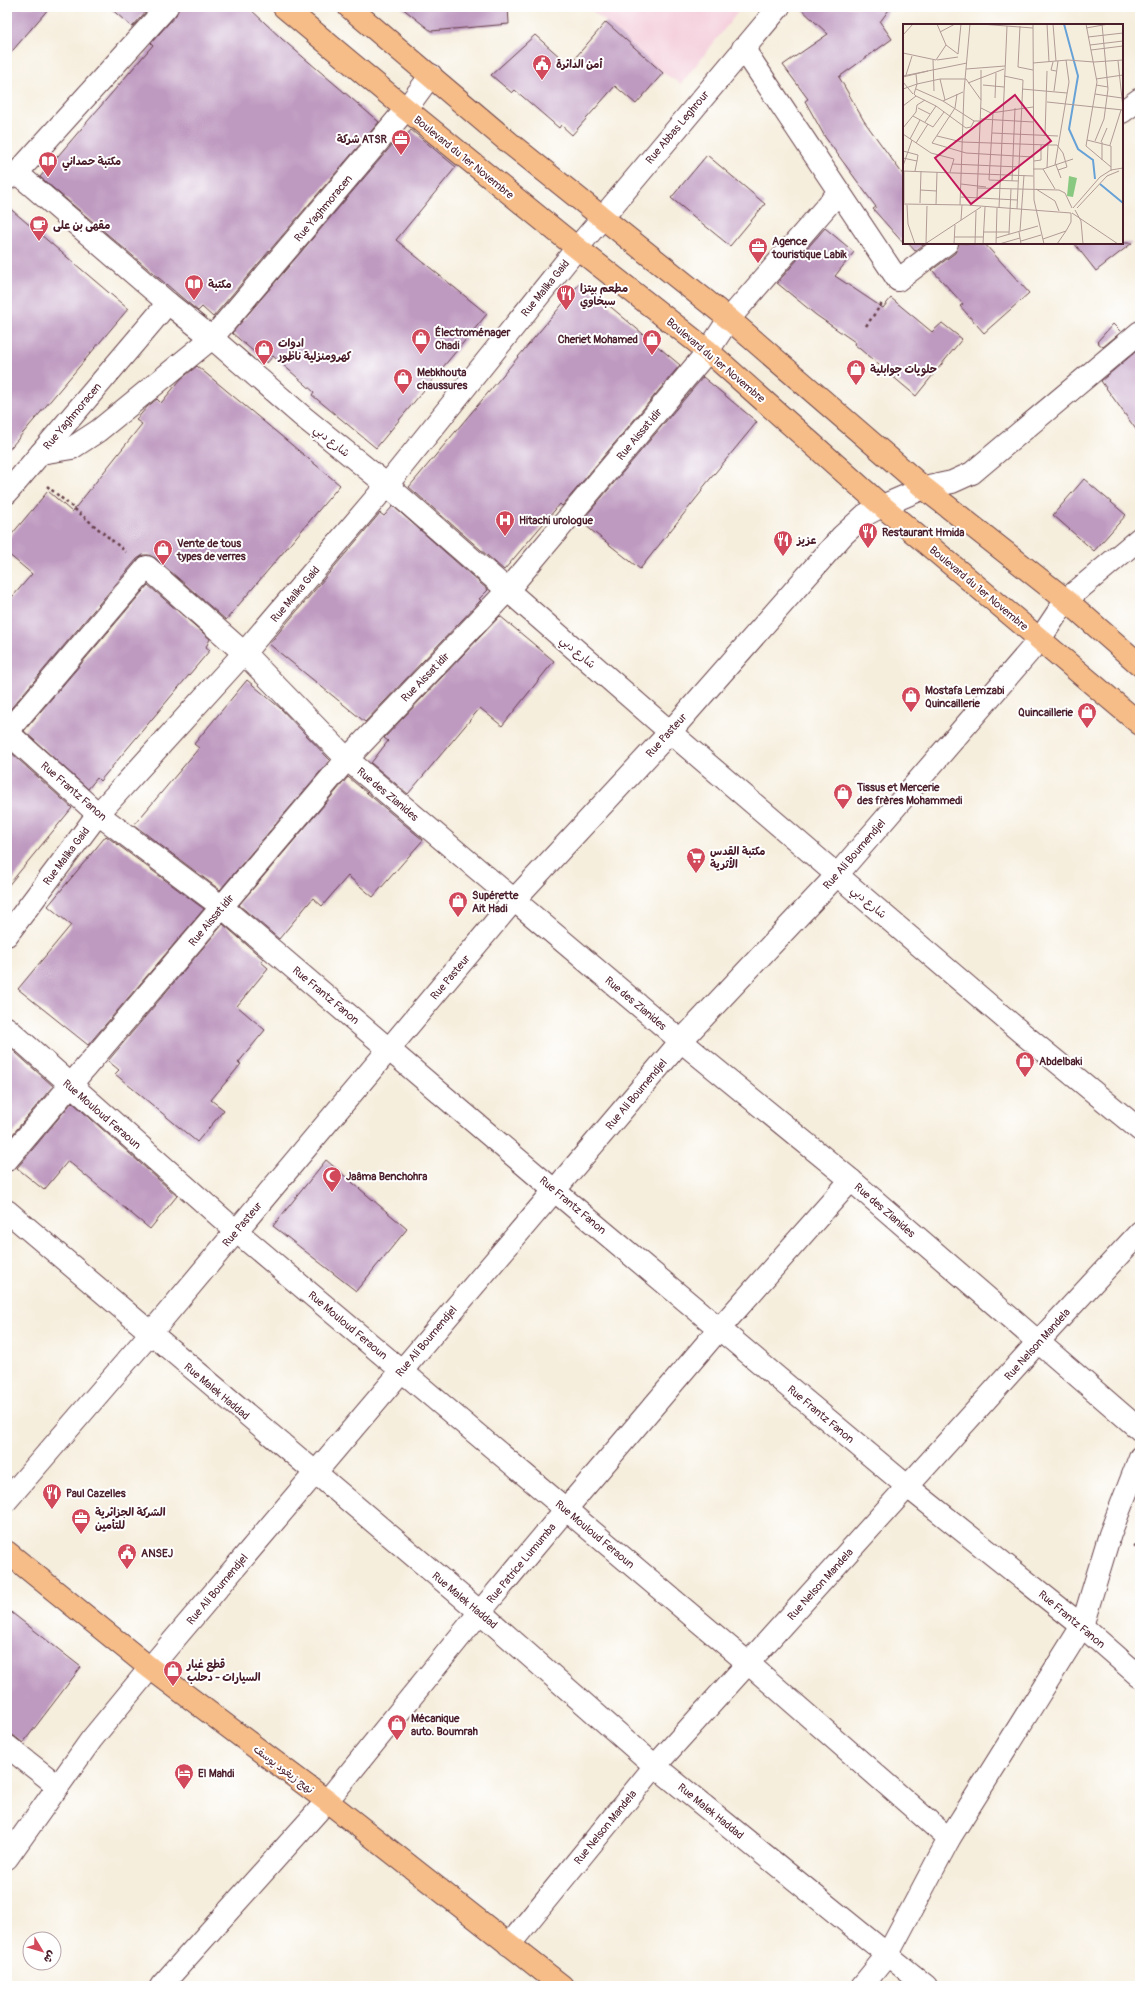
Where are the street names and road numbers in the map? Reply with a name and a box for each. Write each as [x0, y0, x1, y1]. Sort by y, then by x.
street label: Rue Abbas Leghrour [643, 88, 712, 167]
street label: Boulevard du 1er Novembre [411, 113, 517, 202]
street label: Rue Yaghmoracen [292, 172, 355, 244]
street label: Rue Malika Gaid [519, 257, 572, 319]
street label: Boulevard du 1er Novembre [664, 315, 768, 406]
street label: Rue Yaghmoracen [41, 380, 104, 452]
street label: Rue Aissat idir [614, 406, 665, 463]
street label: شارع دبي [309, 423, 352, 463]
street label: Boulevard du 1er Novembre [927, 543, 1031, 634]
street label: Rue Malika Gaid [268, 564, 323, 625]
street label: شارع دبي [555, 634, 598, 674]
street label: Rue Aissat idir [399, 650, 452, 705]
street label: Rue Pasteur [643, 711, 690, 760]
street label: Rue Frantz Fanon [38, 759, 109, 823]
street label: Rue des Zianides [354, 765, 421, 824]
street label: Rue Ali Boumendjel [821, 817, 888, 892]
street label: Rue Malika Gaid [40, 825, 92, 888]
street label: شارع دبي [846, 884, 889, 924]
street label: Rue Aissat idir [186, 892, 237, 949]
street label: Rue Pasteur [428, 952, 473, 1002]
street label: Rue Frantz Fanon [290, 964, 362, 1027]
street label: Rue des Zianides [602, 974, 669, 1033]
street label: Rue Ali Boumendjel [603, 1056, 670, 1132]
street label: Rue Mouloud Feraoun [60, 1077, 143, 1152]
street label: Rue Frantz Fanon [537, 1174, 609, 1237]
street label: Rue des Zianides [852, 1180, 918, 1240]
street label: Rue Pasteur [220, 1199, 265, 1249]
street label: Rue Mouloud Feraoun [305, 1288, 390, 1362]
street label: Rue Ali Boumendjel [393, 1303, 460, 1379]
street label: Rue Nelson Mandela [1002, 1306, 1073, 1383]
street label: Rue Malek Haddad [181, 1360, 252, 1422]
street label: Rue Frantz Fanon [785, 1383, 857, 1446]
street label: Rue Mouloud Feraoun [552, 1497, 637, 1571]
street label: Rue Patrice Lumumba [484, 1521, 559, 1606]
street label: Rue Nelson Mandela [785, 1546, 856, 1623]
street label: Rue Ali Boumendjel [184, 1551, 251, 1627]
street label: Rue Malek Haddad [429, 1569, 500, 1631]
street label: Rue Frantz Fanon [1036, 1588, 1108, 1651]
street label: نهج زيغود يوسف [250, 1742, 316, 1797]
street label: Rue Malek Haddad [675, 1781, 746, 1842]
street label: Rue Nelson Mandela [571, 1787, 639, 1867]

